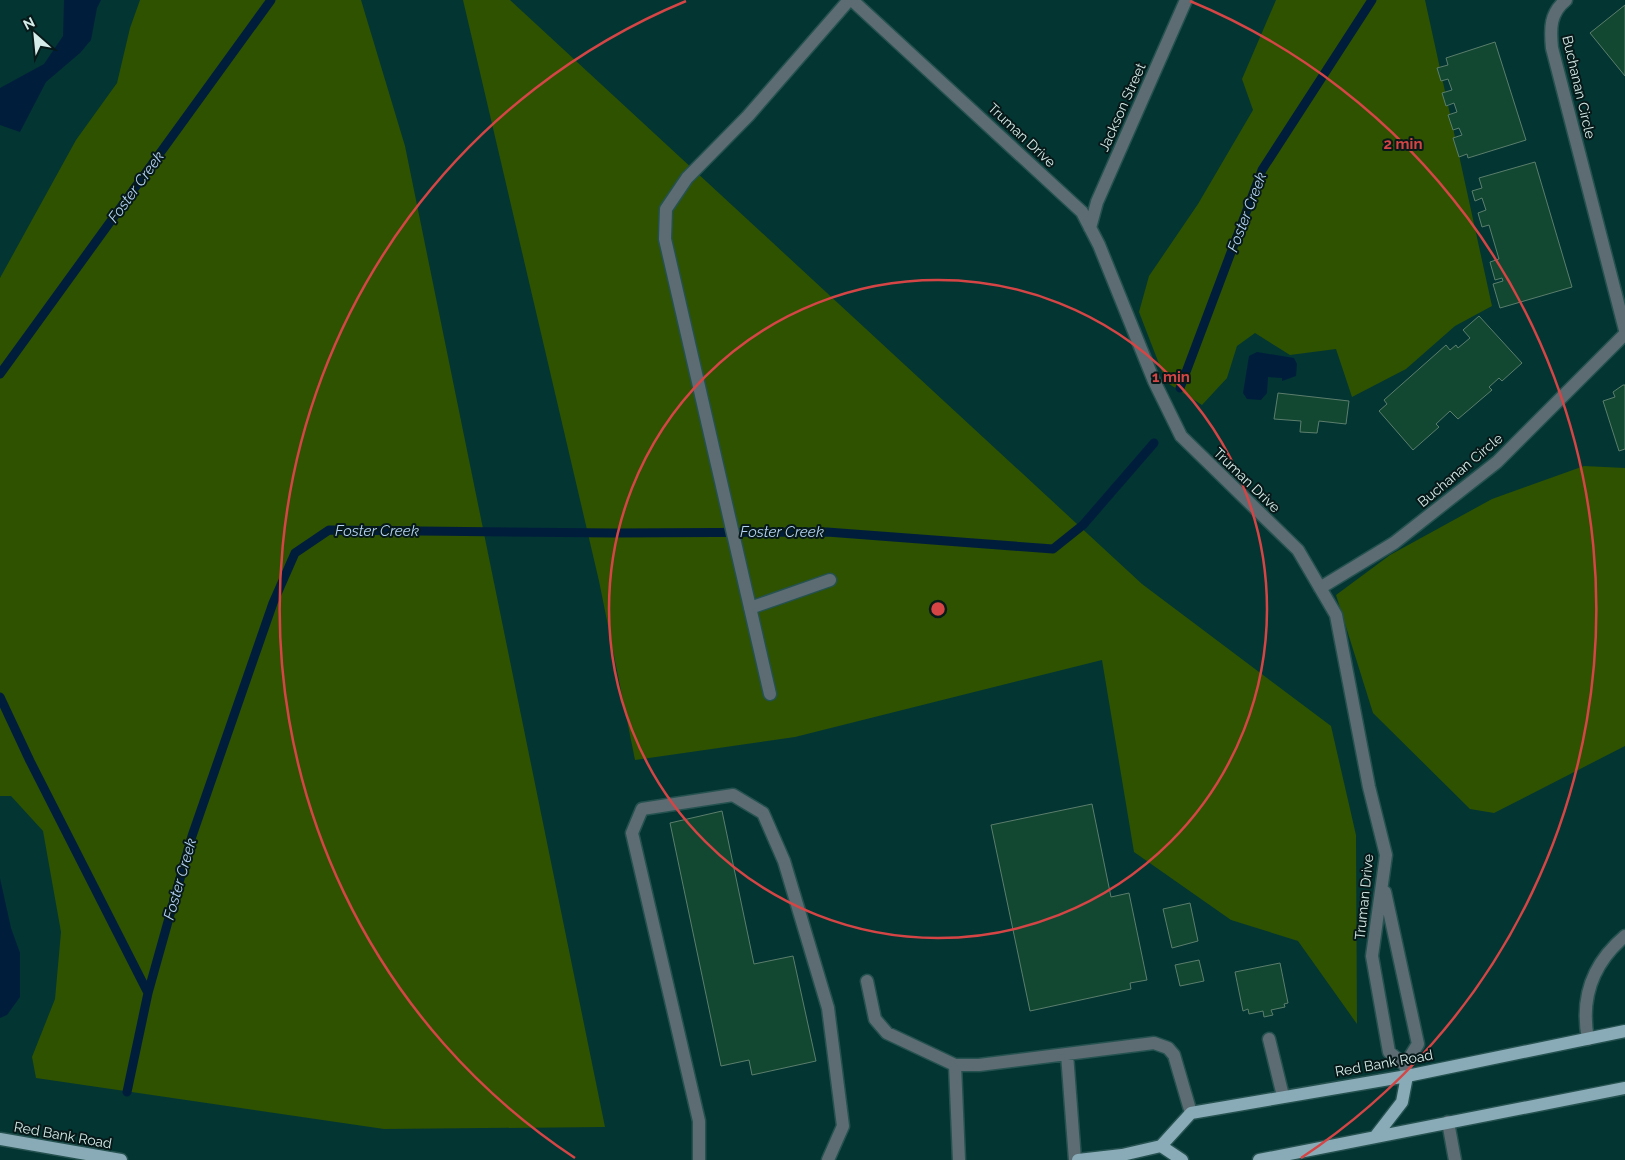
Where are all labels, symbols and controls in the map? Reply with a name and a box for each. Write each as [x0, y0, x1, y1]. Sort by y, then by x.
north arrow [10, 10, 60, 60]
text: N [21, 14, 37, 33]
street label: Buchanan Circle [1559, 34, 1599, 140]
street label: Jackson Street [1095, 60, 1149, 154]
street label: Truman Drive [985, 100, 1059, 170]
text: 2 min [1384, 135, 1422, 153]
water label: Foster Creek [104, 148, 168, 226]
water label: Foster Creek [1224, 170, 1270, 254]
text: 1 min [1152, 368, 1190, 386]
street label: Buchanan Circle [1414, 430, 1506, 510]
street label: Truman Drive [1210, 444, 1284, 516]
water label: Foster Creek [335, 522, 419, 540]
water label: Foster Creek [740, 523, 824, 541]
centre of rings [929, 600, 947, 618]
water label: Foster Creek [160, 836, 200, 922]
street label: Truman Drive [1352, 853, 1376, 941]
street label: Red Bank Road [1334, 1047, 1434, 1079]
street label: Red Bank Road [13, 1119, 113, 1151]

